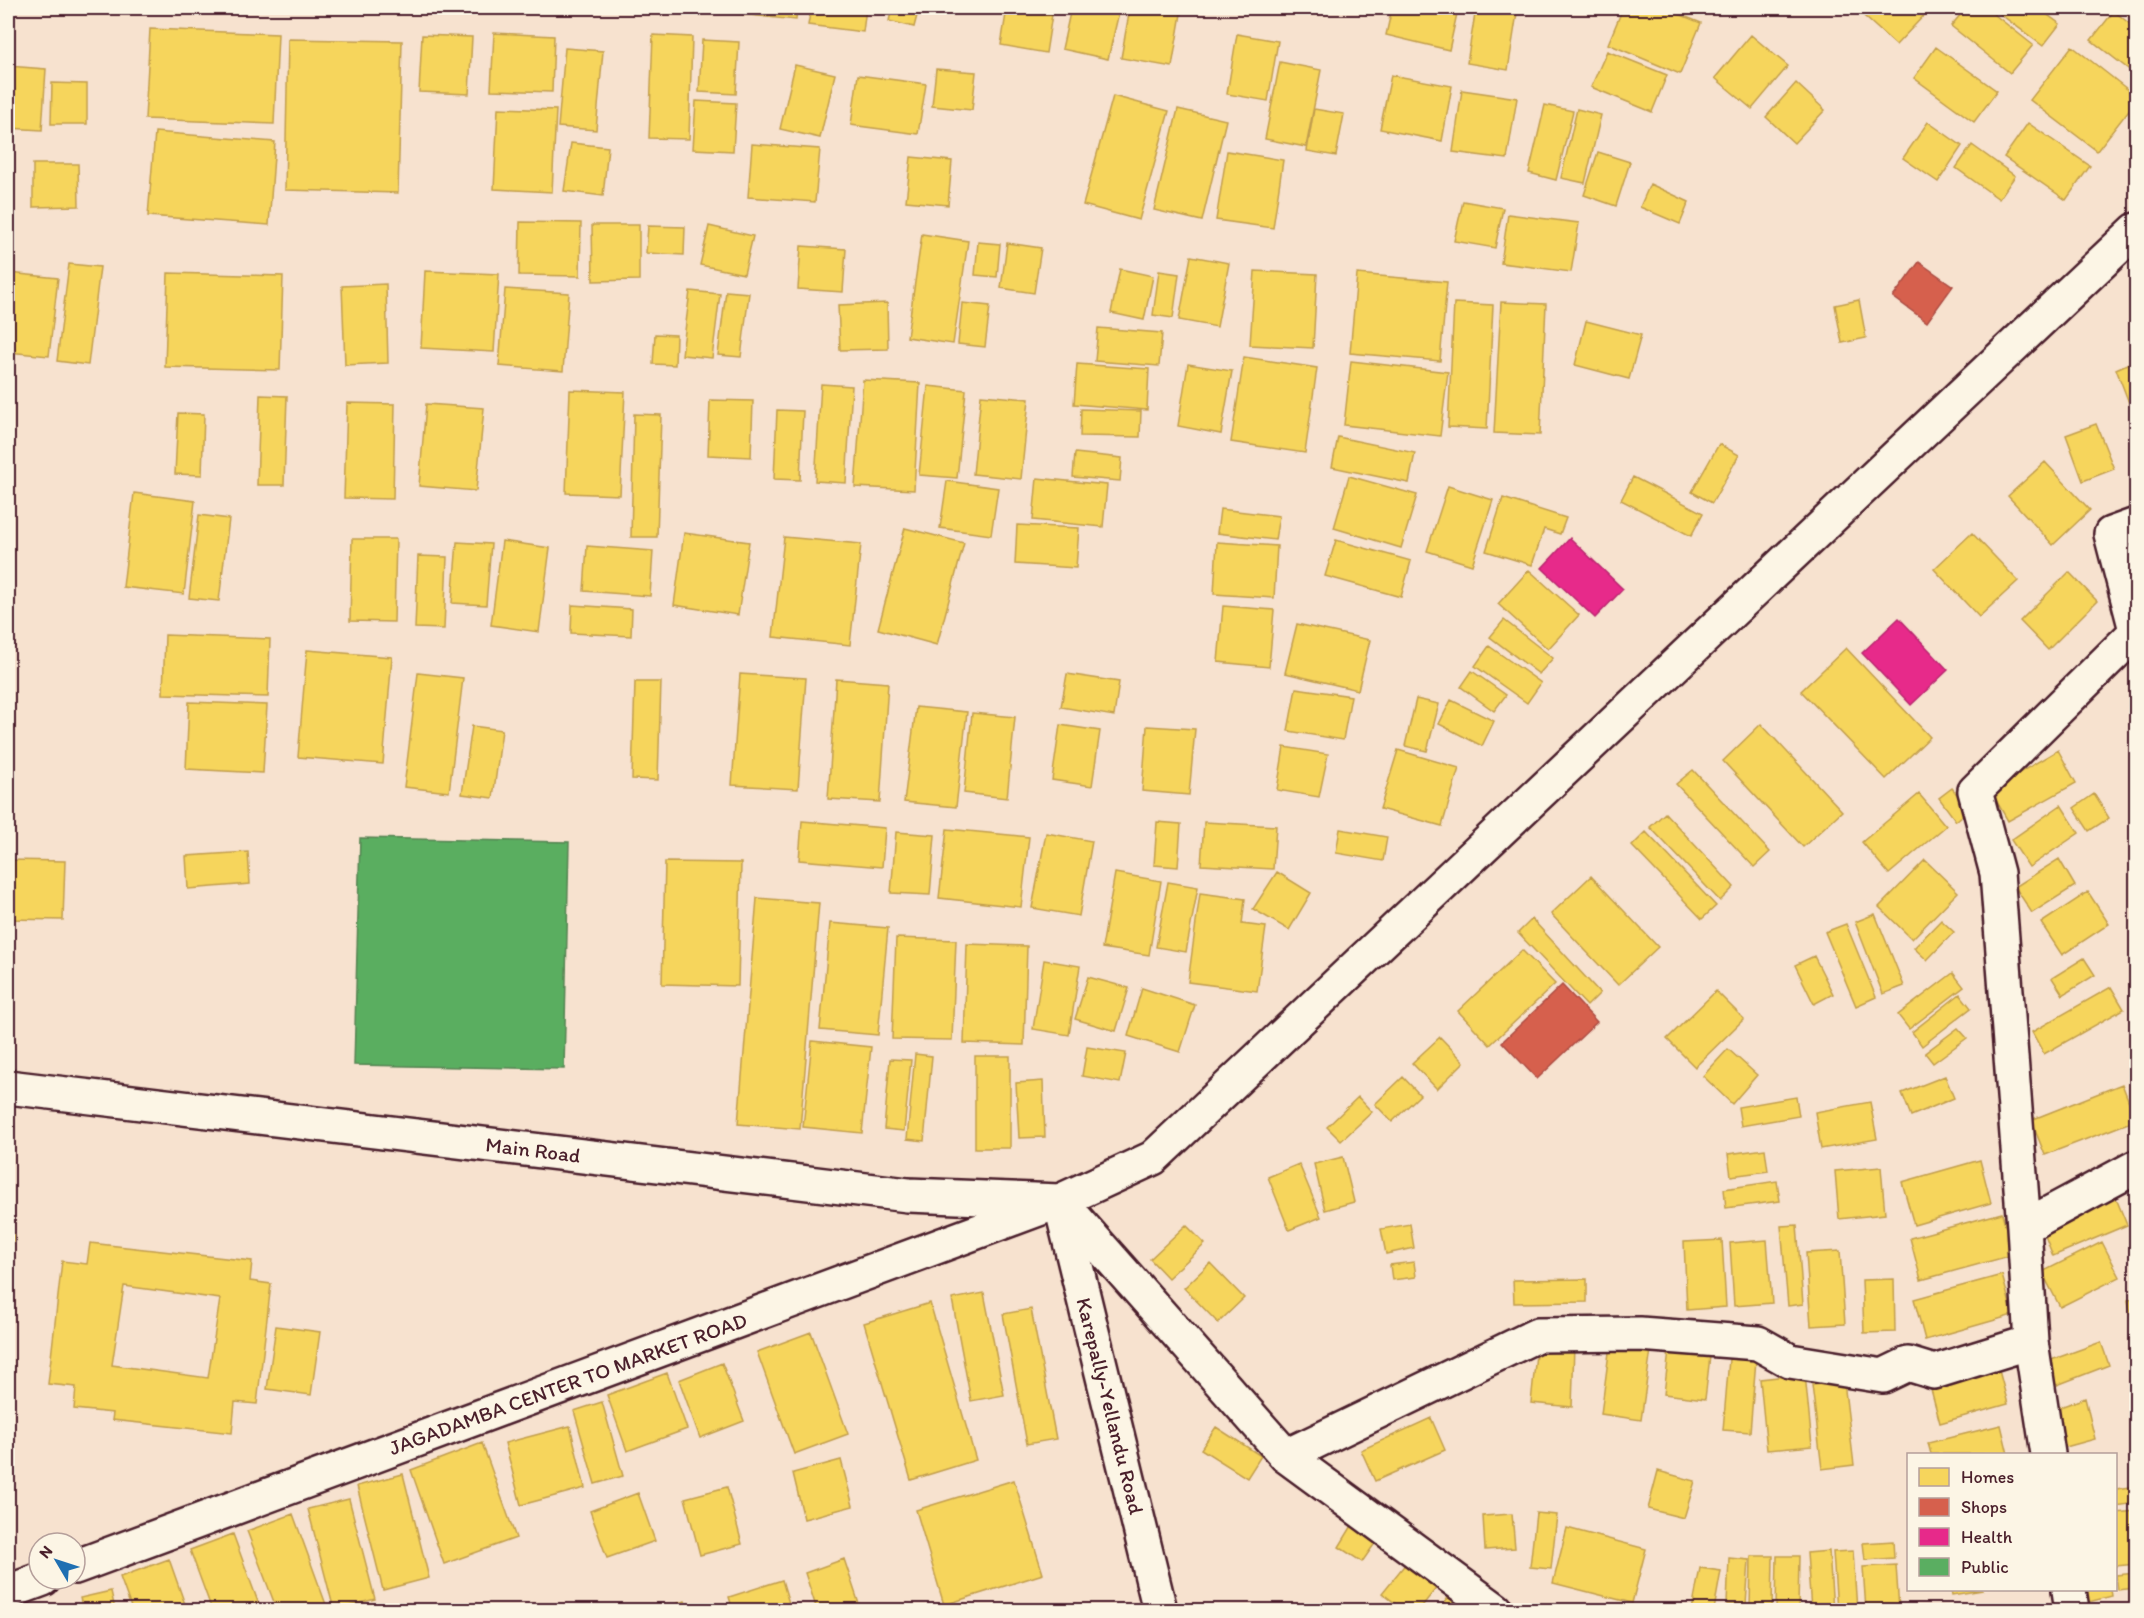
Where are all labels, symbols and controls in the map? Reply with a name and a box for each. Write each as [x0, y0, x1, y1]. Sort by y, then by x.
street label: Main Road [484, 1131, 582, 1168]
street label: Karepally-Yellandu Road [1071, 1295, 1150, 1517]
street label: JAGADAMBA CENTER TO MARKET ROAD [385, 1307, 750, 1460]
legend [1907, 1453, 2117, 1591]
text: Homes [1961, 1466, 2014, 1488]
text: Shops [1961, 1496, 2007, 1518]
text: Health [1961, 1526, 2013, 1548]
north arrow [27, 1531, 87, 1591]
text: N [35, 1542, 57, 1562]
text: Public [1961, 1556, 2009, 1578]

